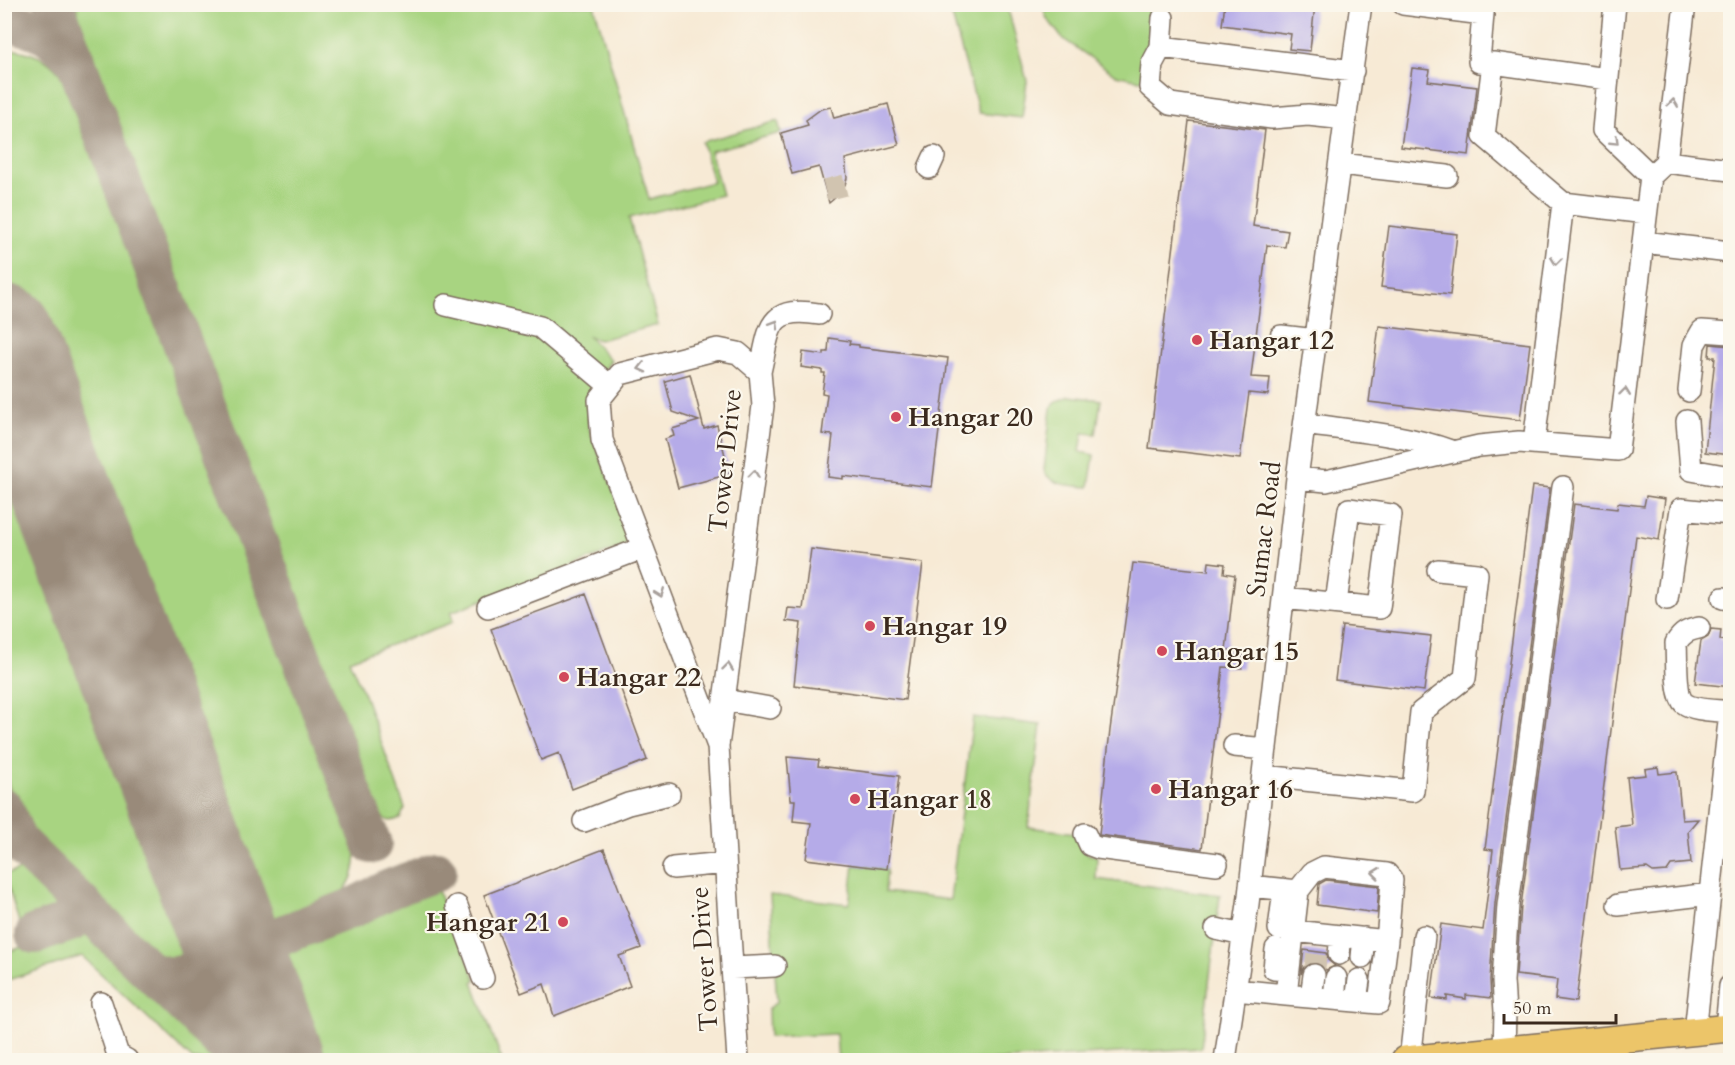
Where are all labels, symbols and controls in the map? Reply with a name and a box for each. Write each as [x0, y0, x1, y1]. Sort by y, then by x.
one-way arrow [1667, 99, 1679, 108]
one-way arrow [1608, 134, 1618, 145]
one-way arrow [1550, 256, 1562, 265]
one-way arrow [767, 320, 778, 331]
place label: Hangar 12 [1209, 323, 1334, 358]
marker: Hangar 12 [1190, 333, 1204, 347]
one-way arrow [637, 361, 647, 373]
street label: Tower Drive [700, 387, 750, 535]
one-way arrow [1618, 387, 1631, 396]
place label: Hangar 20 [908, 400, 1033, 435]
marker: Hangar 20 [889, 410, 903, 424]
street label: Sumac Road [1238, 459, 1290, 599]
one-way arrow [747, 469, 759, 478]
one-way arrow [653, 587, 666, 598]
place label: Hangar 19 [882, 609, 1007, 644]
marker: Hangar 19 [863, 619, 877, 633]
place label: Hangar 15 [1174, 634, 1299, 669]
marker: Hangar 15 [1155, 644, 1169, 658]
place label: Hangar 22 [576, 660, 701, 695]
one-way arrow [722, 662, 734, 672]
marker: Hangar 22 [557, 670, 571, 684]
place label: Hangar 16 [1168, 772, 1293, 807]
place label: Hangar 18 [867, 782, 992, 817]
marker: Hangar 16 [1149, 782, 1163, 796]
marker: Hangar 18 [848, 792, 862, 806]
one-way arrow [1372, 867, 1381, 880]
street label: Tower Drive [681, 885, 727, 1033]
place label: Hangar 21 [426, 905, 551, 940]
marker: Hangar 21 [556, 915, 570, 929]
scale bar [1504, 987, 1616, 1025]
text: 50 m [1513, 996, 1552, 1021]

